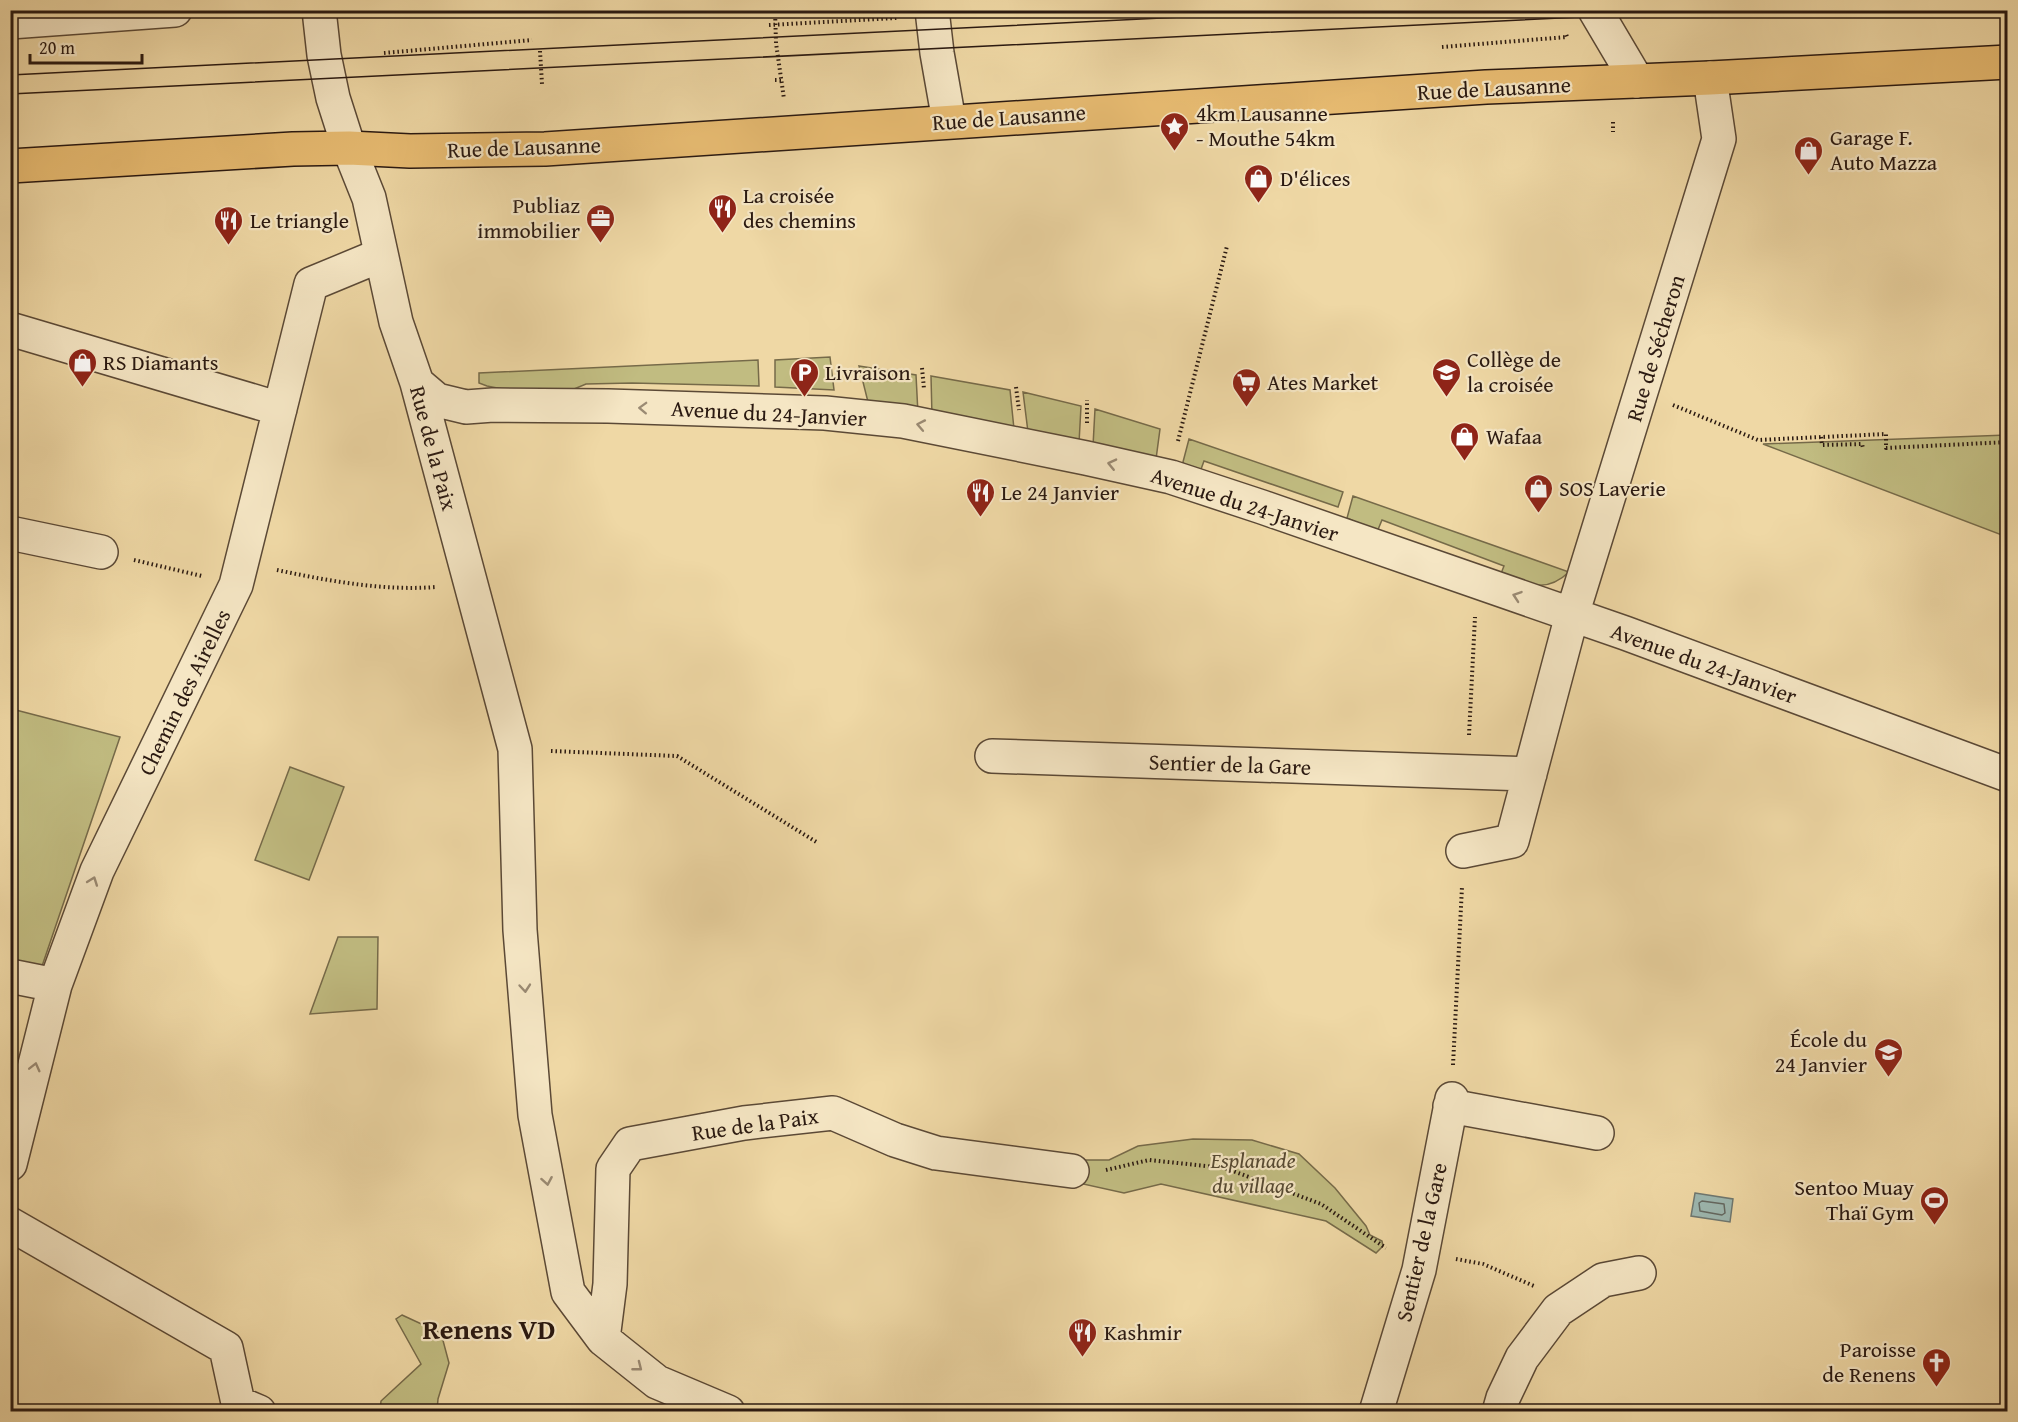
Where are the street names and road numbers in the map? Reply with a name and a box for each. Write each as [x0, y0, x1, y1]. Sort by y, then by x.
street label: Rue de Lausanne [1416, 68, 1572, 108]
street label: Rue de Lausanne [931, 96, 1087, 138]
street label: Rue de Lausanne [447, 128, 601, 166]
street label: Rue de Sécheron [1617, 270, 1693, 425]
street label: Rue de la Paix [402, 382, 466, 515]
street label: Avenue du 24-Janvier [670, 392, 868, 434]
street label: Avenue du 24-Janvier [1147, 459, 1343, 549]
street label: Chemin des Airelles [130, 603, 238, 781]
street label: Avenue du 24-Janvier [1606, 614, 1802, 712]
street label: Sentier de la Gare [1148, 745, 1312, 783]
street label: Rue de la Paix [690, 1099, 821, 1149]
street label: Sentier de la Gare [1387, 1159, 1455, 1325]

